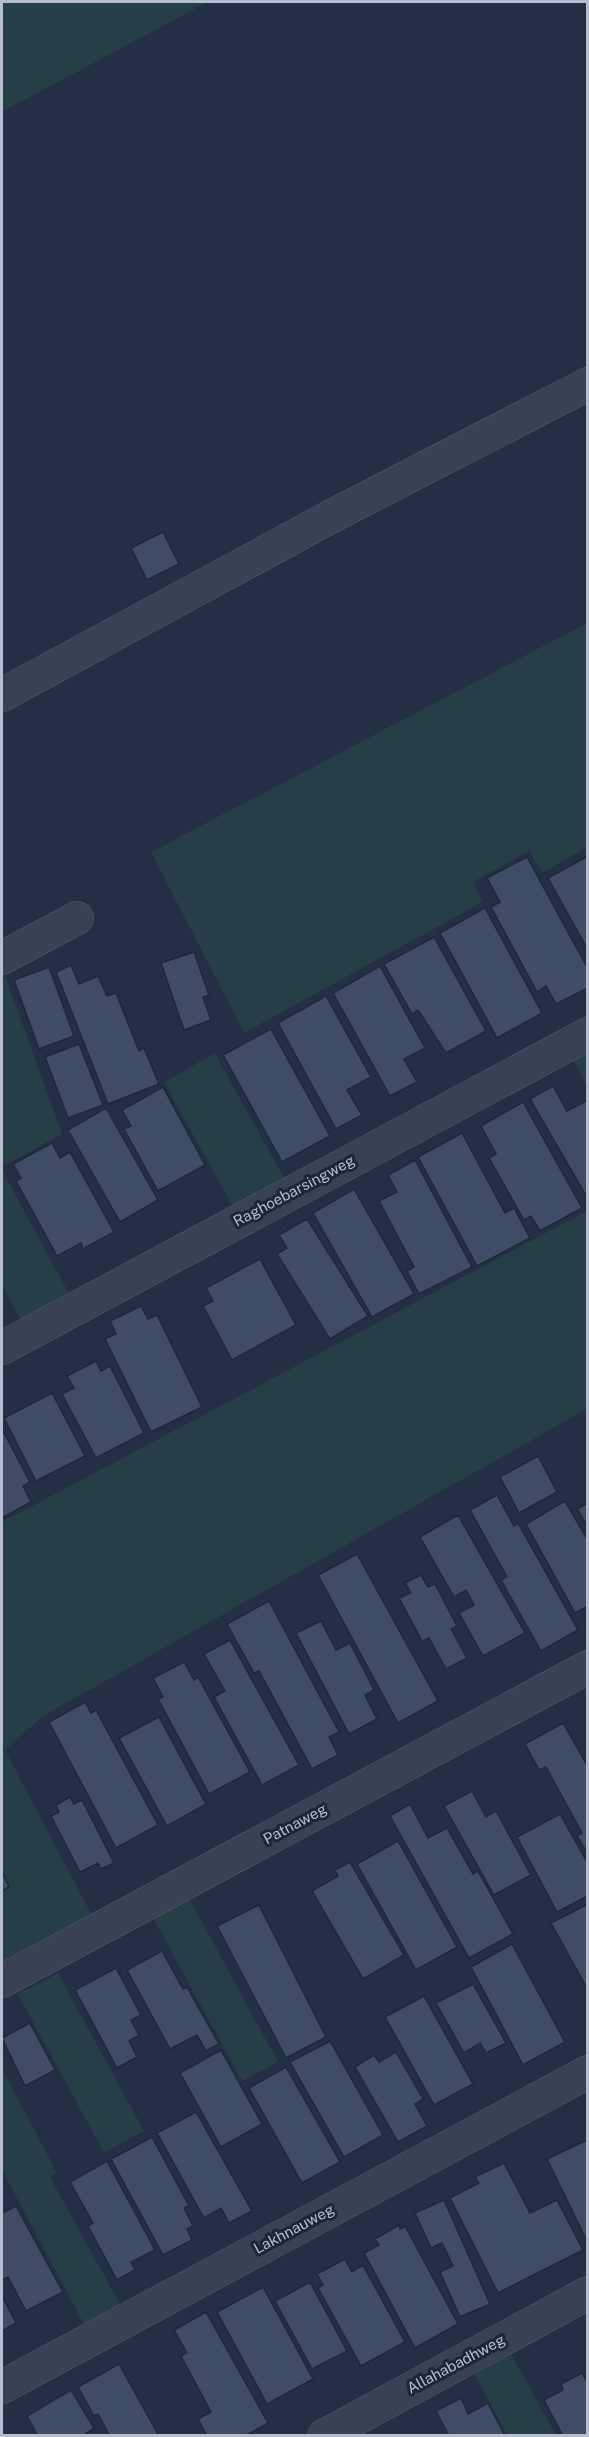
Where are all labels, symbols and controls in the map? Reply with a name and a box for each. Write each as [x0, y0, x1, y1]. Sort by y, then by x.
street label: Raghoebarsingweg [230, 1151, 357, 1230]
street label: Patnaweg [260, 1800, 329, 1847]
street label: Lakhnauweg [251, 2200, 337, 2257]
street label: Allahabadhweg [404, 2331, 508, 2397]

